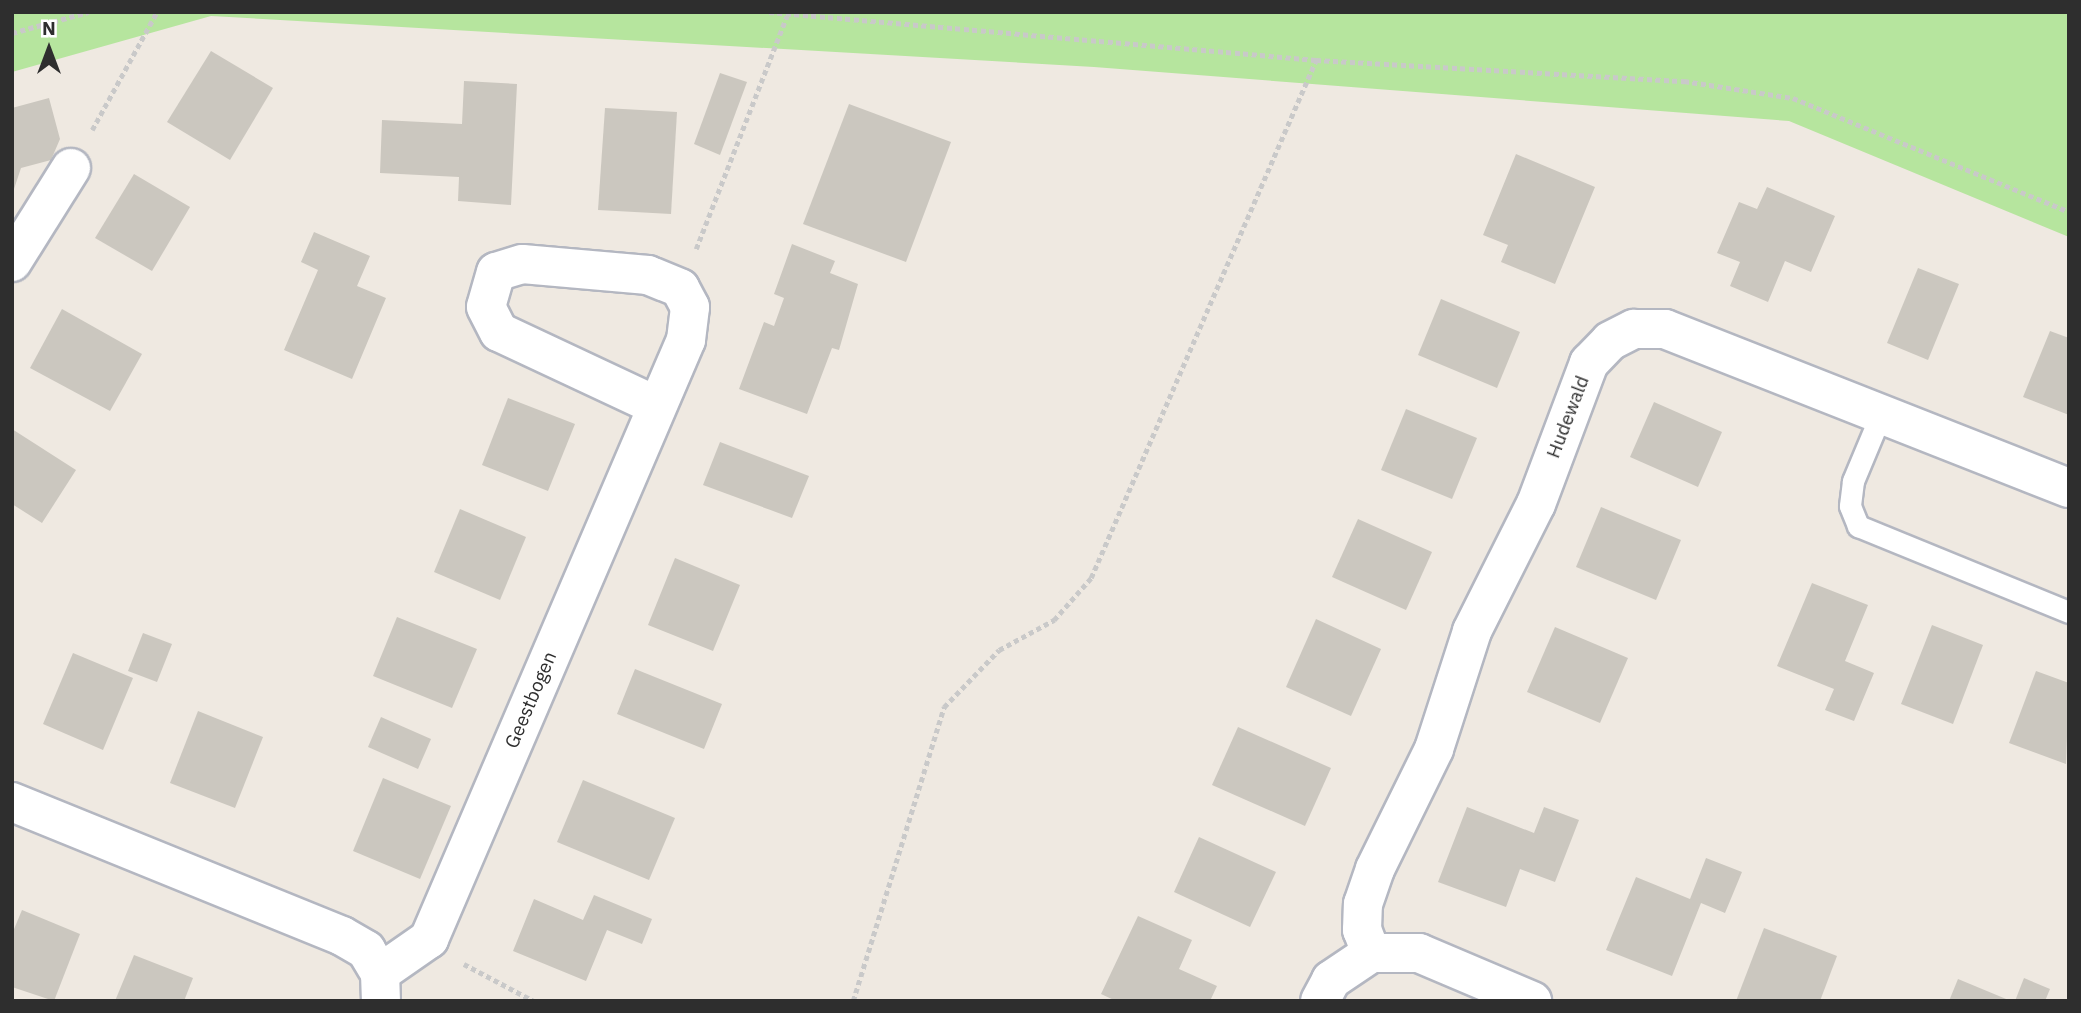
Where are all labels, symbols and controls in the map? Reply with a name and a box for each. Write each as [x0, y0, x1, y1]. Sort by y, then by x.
north arrow [14, 14, 84, 84]
text: N [42, 16, 56, 40]
street label: Hudewald [1542, 373, 1594, 461]
street label: Geestbogen [500, 648, 562, 752]

